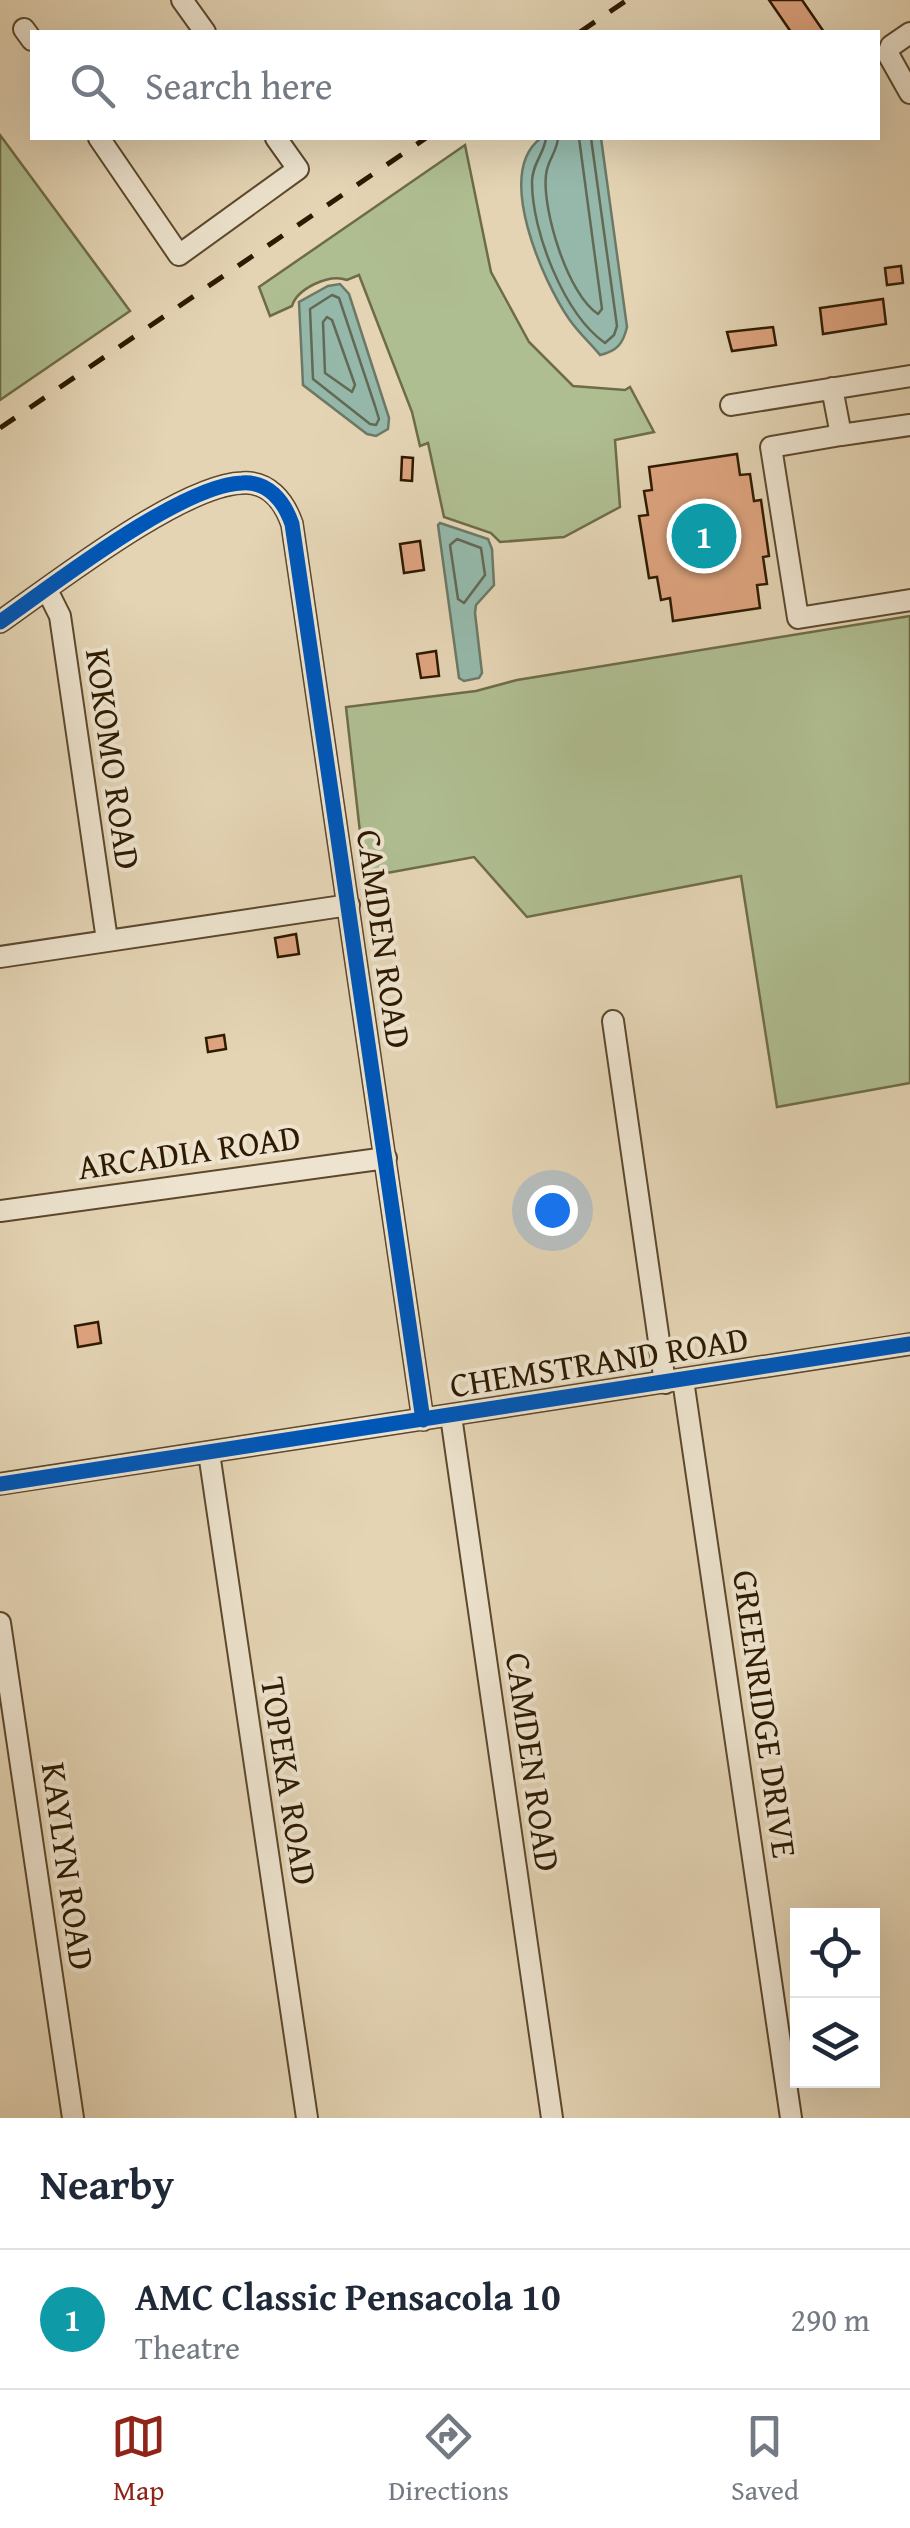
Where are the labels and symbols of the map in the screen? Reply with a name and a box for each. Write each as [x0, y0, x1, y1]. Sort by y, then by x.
pin: 1 [672, 498, 736, 574]
street label: KOKOMO ROAD [73, 645, 154, 873]
street label: CAMDEN ROAD [344, 826, 425, 1052]
street label: ARCADIA ROAD [74, 1111, 304, 1192]
your location [527, 1185, 578, 1236]
street label: CHEMSTRAND ROAD [446, 1313, 752, 1410]
street label: GREENRIDGE DRIVE [720, 1567, 811, 1861]
street label: CAMDEN ROAD [493, 1649, 574, 1875]
street label: TOPEKA ROAD [248, 1673, 331, 1889]
street label: KAYLYN ROAD [29, 1759, 108, 1973]

